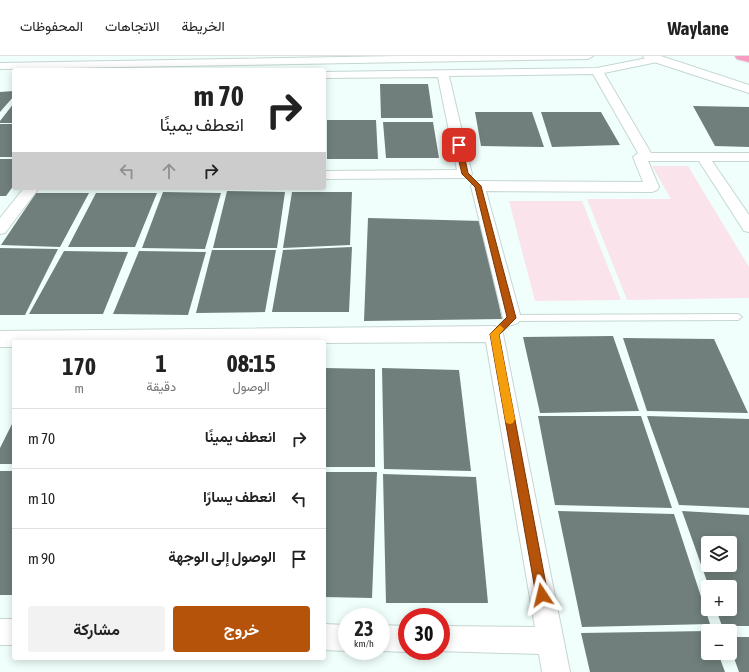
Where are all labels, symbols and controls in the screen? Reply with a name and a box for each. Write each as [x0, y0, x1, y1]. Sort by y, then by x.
text: Waylane [667, 17, 729, 39]
text: المحفوظات [20, 18, 83, 34]
text: الاتجاهات [105, 18, 159, 34]
text: الخريطة [181, 18, 225, 34]
text: 70 m [194, 80, 244, 112]
icon: right [258, 84, 310, 136]
text: انعطف يمينًا [160, 114, 244, 135]
pin [442, 128, 476, 162]
icon: arrive [448, 134, 470, 156]
icon: left [116, 160, 138, 182]
icon: ahead [158, 160, 180, 182]
icon: right [200, 160, 222, 182]
text: 1 [156, 350, 167, 377]
text: 08:15 [226, 350, 276, 377]
text: 170 [62, 353, 96, 380]
text: دقيقة [146, 379, 176, 394]
text: الوصول [232, 379, 270, 394]
text: m [74, 381, 84, 396]
text: انعطف يمينًا [205, 428, 276, 445]
icon: right [288, 428, 310, 450]
text: 70 m [28, 430, 55, 447]
text: انعطف يسارًا [203, 488, 276, 505]
icon: left [288, 488, 310, 510]
text: 10 m [28, 490, 55, 507]
map controls [701, 536, 737, 660]
button: layers [701, 536, 737, 572]
text: الوصول إلى الوجهة [168, 548, 276, 565]
icon: arrive [288, 548, 310, 570]
text: 90 m [28, 550, 55, 567]
position arrow [521, 574, 563, 616]
button: + [701, 580, 737, 616]
button: مشاركة [28, 606, 165, 652]
button: خروج [173, 606, 310, 652]
speed limit sign: 30 [398, 608, 450, 660]
text: 23 [355, 617, 373, 640]
button: − [701, 624, 737, 660]
text: km/h [354, 638, 374, 649]

